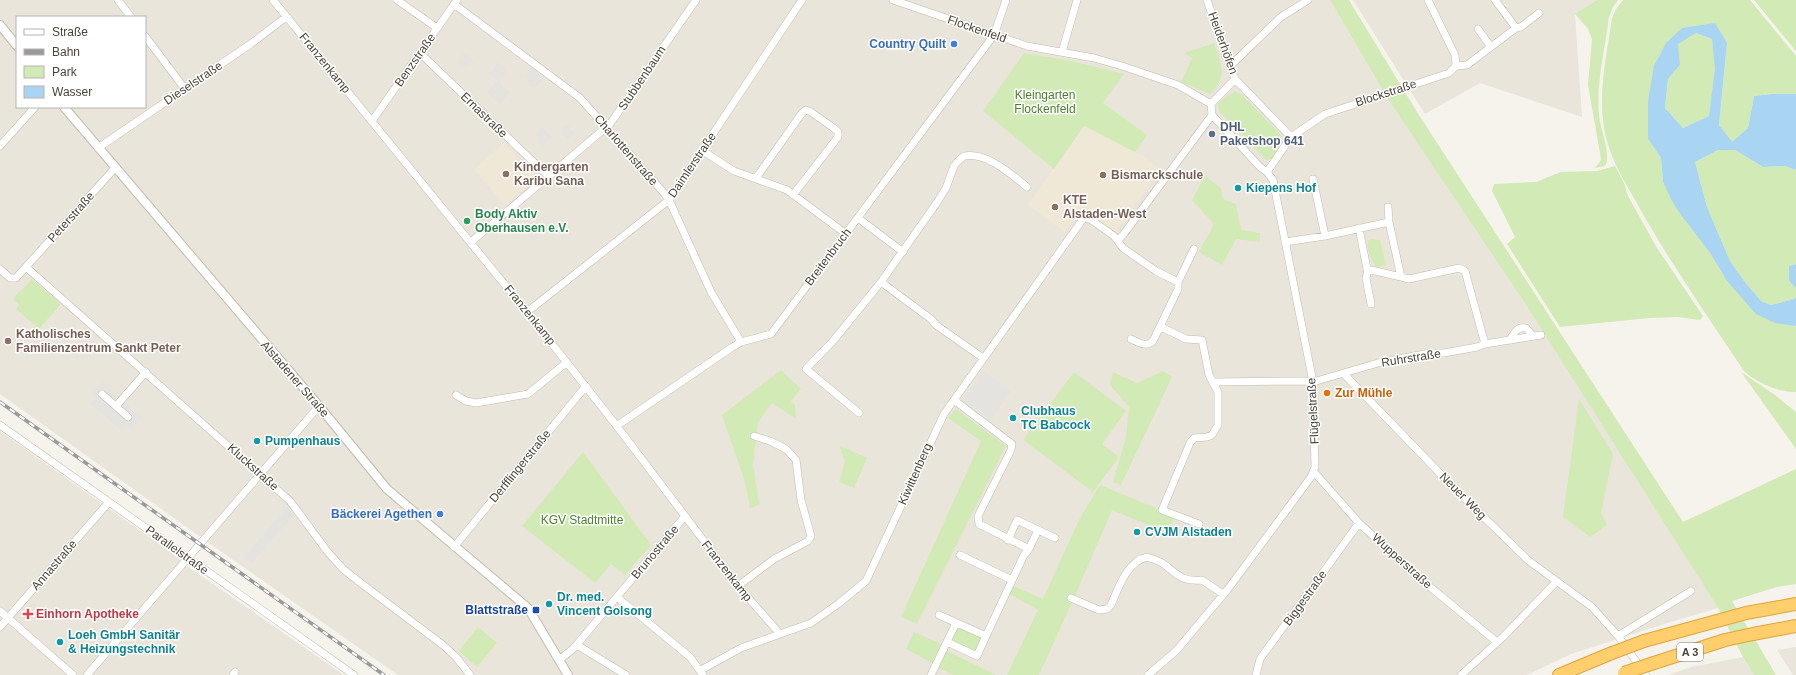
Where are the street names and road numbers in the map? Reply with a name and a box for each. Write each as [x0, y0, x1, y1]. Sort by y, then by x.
street label: Heiderhöfen [1205, 10, 1241, 76]
street label: Flockenfeld [946, 12, 1008, 46]
street label: Franzenkamp [296, 30, 354, 96]
street label: Benzstraße [392, 31, 439, 89]
street label: Stubbenbaum [615, 43, 669, 113]
street label: Dieselstraße [161, 58, 225, 108]
street label: Blockstraße [1354, 76, 1419, 109]
street label: Ernastraße [458, 89, 510, 141]
street label: Charlottenstraße [591, 112, 661, 189]
street label: Daimlerstraße [665, 130, 719, 200]
street label: Peterstraße [45, 189, 97, 245]
street label: Breitenbruch [802, 226, 854, 288]
street label: Franzenkamp [501, 282, 559, 348]
street label: Alstadener Straße [258, 338, 332, 420]
street label: Ruhrstraße [1380, 346, 1442, 370]
street label: Flügelstraße [1304, 377, 1322, 445]
street label: Derfflingerstraße [487, 427, 554, 505]
street label: Kluckstraße [225, 441, 281, 494]
street label: Kiwittenberg [895, 441, 935, 507]
street label: Neuer Weg [1437, 470, 1489, 522]
street label: Brunostraße [628, 522, 682, 582]
street label: Parallelstraße [143, 523, 211, 578]
street label: Wupperstraße [1369, 530, 1435, 592]
street label: Annastraße [28, 537, 80, 593]
street label: Franzenkamp [699, 538, 755, 604]
street label: Biggestraße [1280, 567, 1330, 628]
road number: A 3 [1677, 643, 1703, 661]

